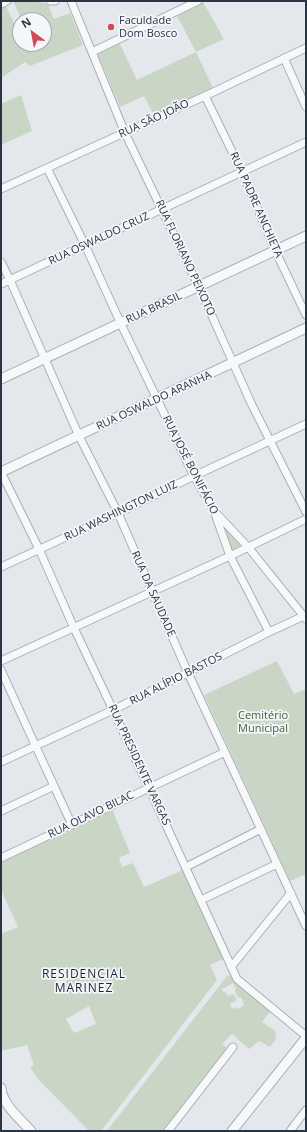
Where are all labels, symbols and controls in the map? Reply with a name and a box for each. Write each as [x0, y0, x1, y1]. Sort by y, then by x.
north arrow [12, 12, 52, 52]
text: N [18, 14, 34, 31]
place label: Faculdade Dom Bosco [119, 14, 177, 40]
marker: Faculdade Dom Bosco [106, 22, 116, 32]
street label: RUA SÃO JOÃO [117, 97, 191, 141]
street label: RUA PADRE ANCHIETA [227, 150, 285, 260]
street label: RUA FLORIANO PEIXOTO [152, 198, 218, 318]
street label: RUA OSWALDO CRUZ [47, 210, 151, 268]
street label: RUA BRASIL [124, 289, 184, 327]
street label: RUA OSWALDO ARANHA [94, 368, 214, 434]
street label: RUA JOSÉ BONIFÁCIO [159, 413, 221, 517]
street label: RUA WASHINGTON LUIZ [62, 478, 180, 544]
street label: RUA DA SAUDADE [128, 549, 178, 639]
street label: RUA ALÍPIO BASTOS [127, 650, 225, 708]
street label: RUA PRESIDENTE VARGAS [105, 702, 173, 828]
park label: Cemitério Municipal [238, 709, 288, 735]
street label: RUA OLAVO BILAC [46, 789, 136, 841]
district label: RESIDENCIAL MARINEZ [42, 968, 126, 996]

